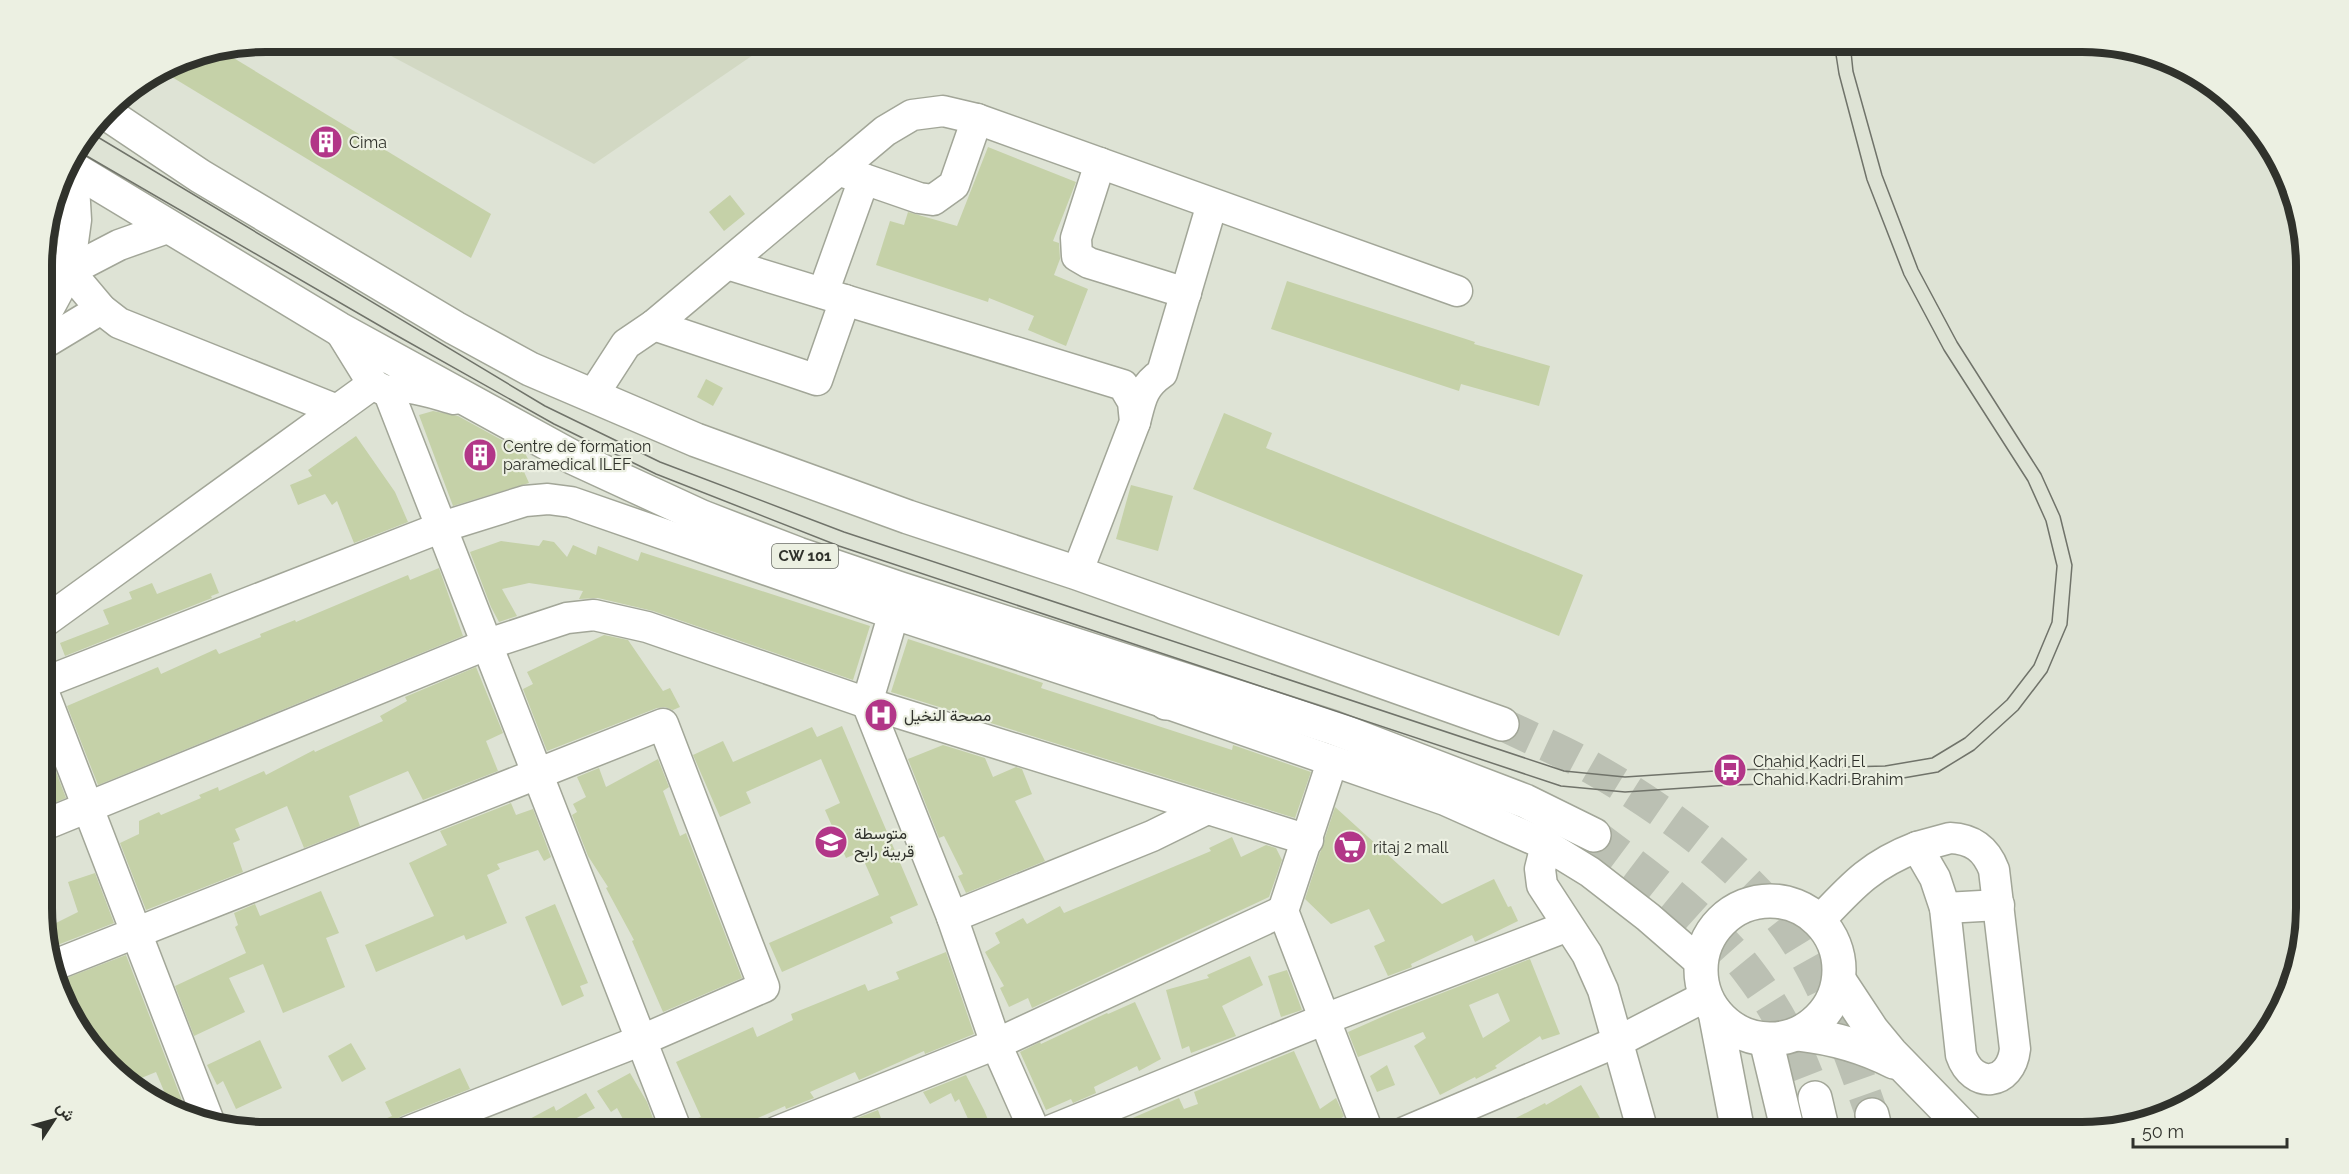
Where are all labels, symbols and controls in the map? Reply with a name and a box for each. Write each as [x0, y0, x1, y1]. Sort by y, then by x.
building icon: Cima [308, 124, 344, 160]
place label: Cima [349, 133, 387, 152]
building icon: Centre de formation paramedical ILEF [462, 437, 498, 473]
place label: Centre de formation paramedical ILEF [503, 437, 651, 474]
road number: CW 101 [772, 544, 838, 568]
hospital icon: مصحة النخيل [863, 697, 899, 733]
place label: مصحة النخيل [904, 706, 991, 726]
bus stop icon: Chahid Kadri El Chahid Kadri Brahim [1712, 752, 1748, 788]
place label: Chahid Kadri El Chahid Kadri Brahim [1753, 752, 1904, 789]
school or university icon: متوسطة قريبة رابح [813, 824, 849, 860]
place label: متوسطة قريبة رابح [854, 824, 914, 863]
supermarket icon: ritaj 2 mall [1332, 829, 1368, 865]
place label: ritaj 2 mall [1373, 838, 1449, 857]
north arrow [24, 1090, 84, 1150]
text: ش [52, 1098, 79, 1125]
scale bar [2133, 1111, 2288, 1149]
text: 50 m [2142, 1121, 2184, 1142]

